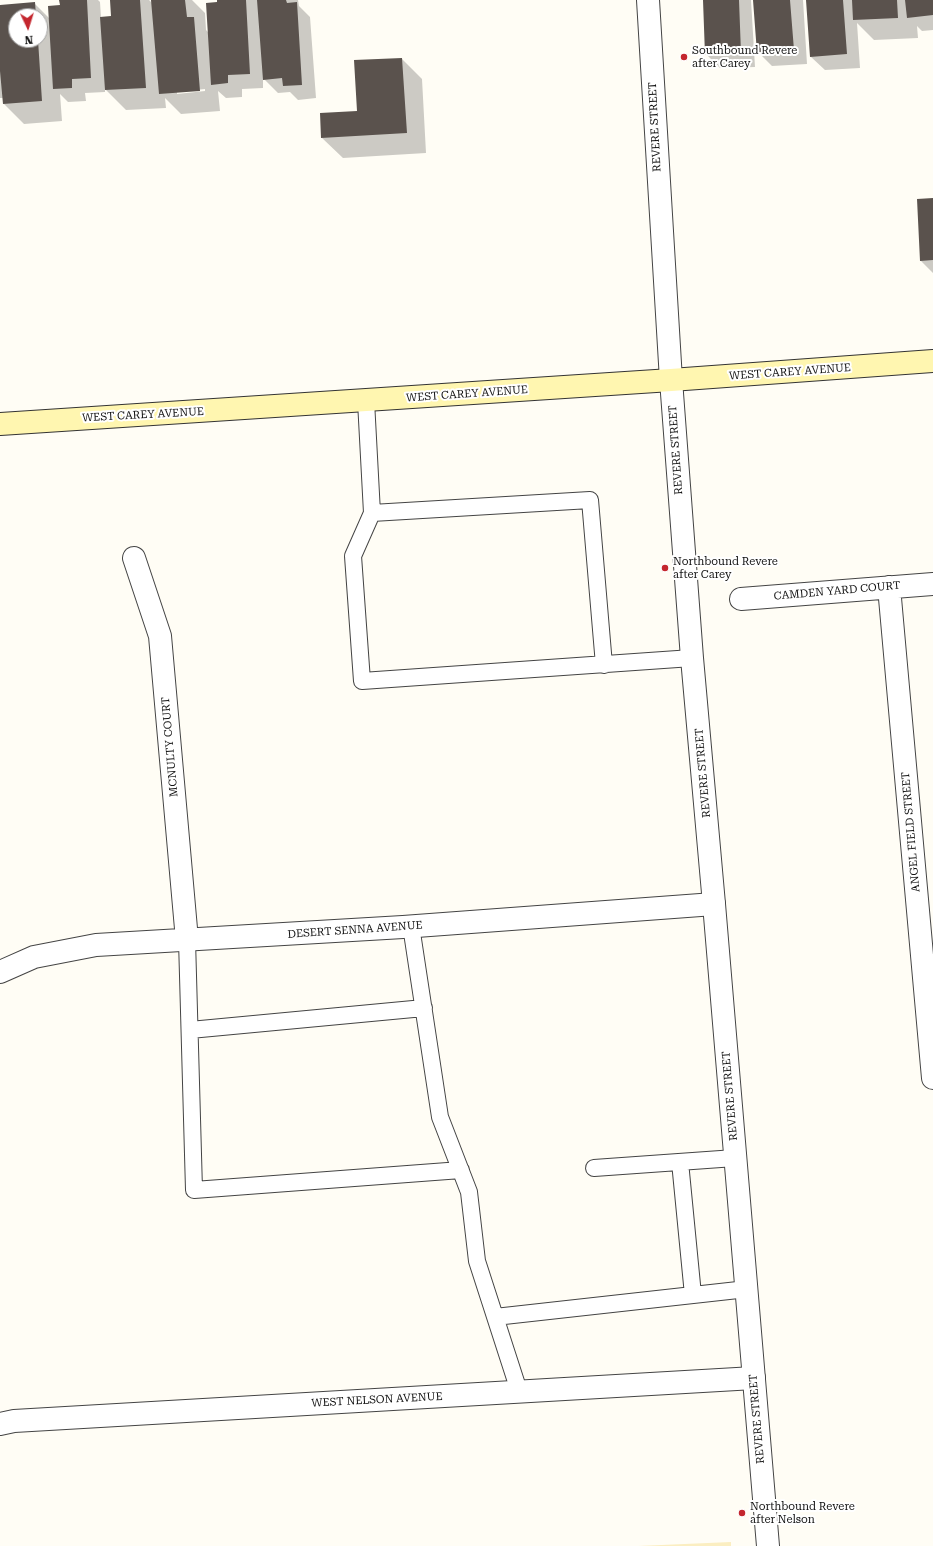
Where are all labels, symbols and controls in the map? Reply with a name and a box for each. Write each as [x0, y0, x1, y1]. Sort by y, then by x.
north arrow [8, 8, 48, 48]
text: N [24, 33, 33, 46]
place label: Southbound Revere after Carey [692, 44, 797, 70]
marker: Southbound Revere after Carey [679, 52, 689, 62]
street label: REVERE STREET [646, 82, 664, 172]
street label: WEST CAREY AVENUE [729, 361, 851, 383]
street label: WEST CAREY AVENUE [406, 383, 528, 405]
street label: WEST CAREY AVENUE [82, 405, 204, 425]
street label: REVERE STREET [666, 405, 686, 495]
place label: Northbound Revere after Carey [673, 555, 778, 581]
marker: Northbound Revere after Carey [660, 563, 670, 573]
street label: CAMDEN YARD COURT [773, 579, 901, 603]
street label: MCNULTY COURT [159, 696, 181, 798]
street label: REVERE STREET [693, 728, 713, 818]
street label: ANGEL FIELD STREET [899, 771, 923, 893]
street label: DESERT SENNA AVENUE [287, 919, 423, 941]
street label: REVERE STREET [720, 1051, 740, 1141]
street label: REVERE STREET [747, 1374, 767, 1464]
street label: WEST NELSON AVENUE [311, 1390, 443, 1410]
place label: Northbound Revere after Nelson [750, 1500, 855, 1526]
marker: Northbound Revere after Nelson [737, 1508, 747, 1518]

